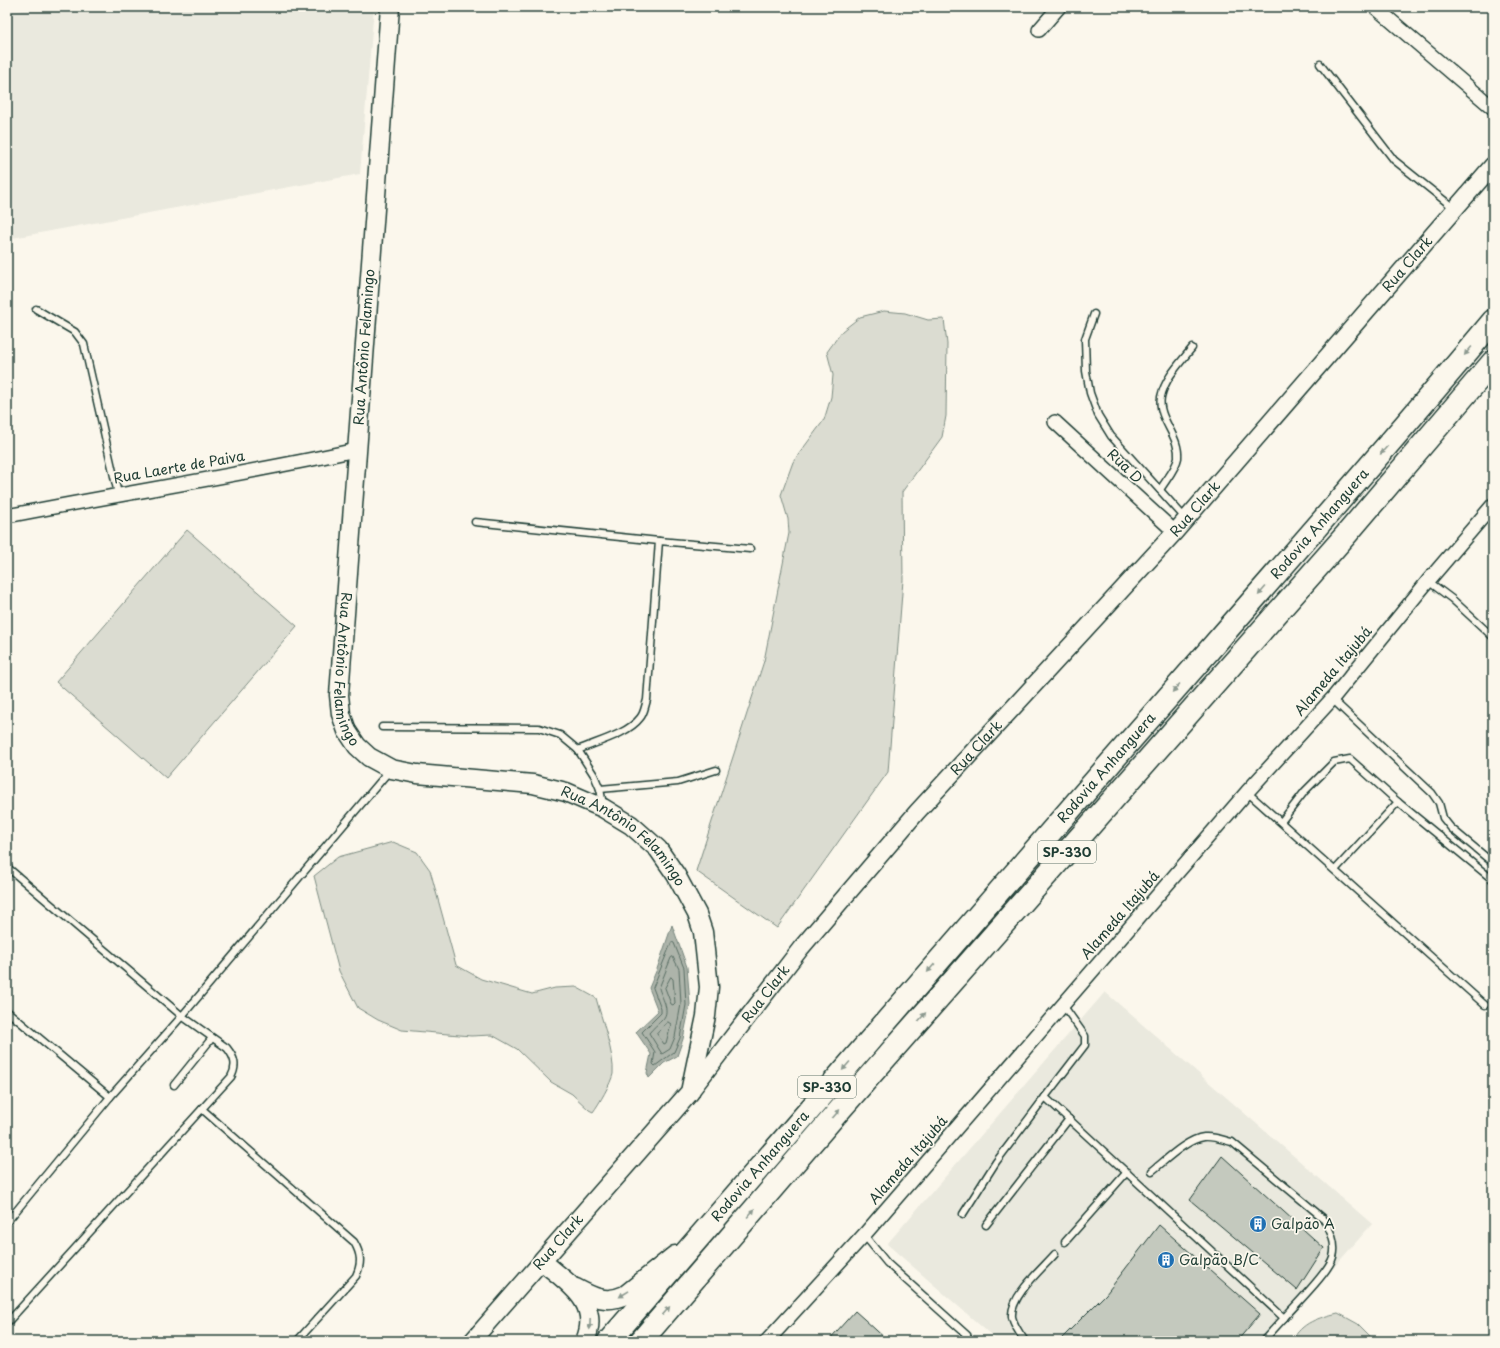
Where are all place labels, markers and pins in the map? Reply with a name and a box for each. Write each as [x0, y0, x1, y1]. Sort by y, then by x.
place label: Galpão A [1271, 1213, 1335, 1234]
building icon: Galpão A [1248, 1214, 1268, 1234]
place label: Galpão B/C [1179, 1249, 1259, 1270]
building icon: Galpão B/C [1156, 1250, 1176, 1270]

